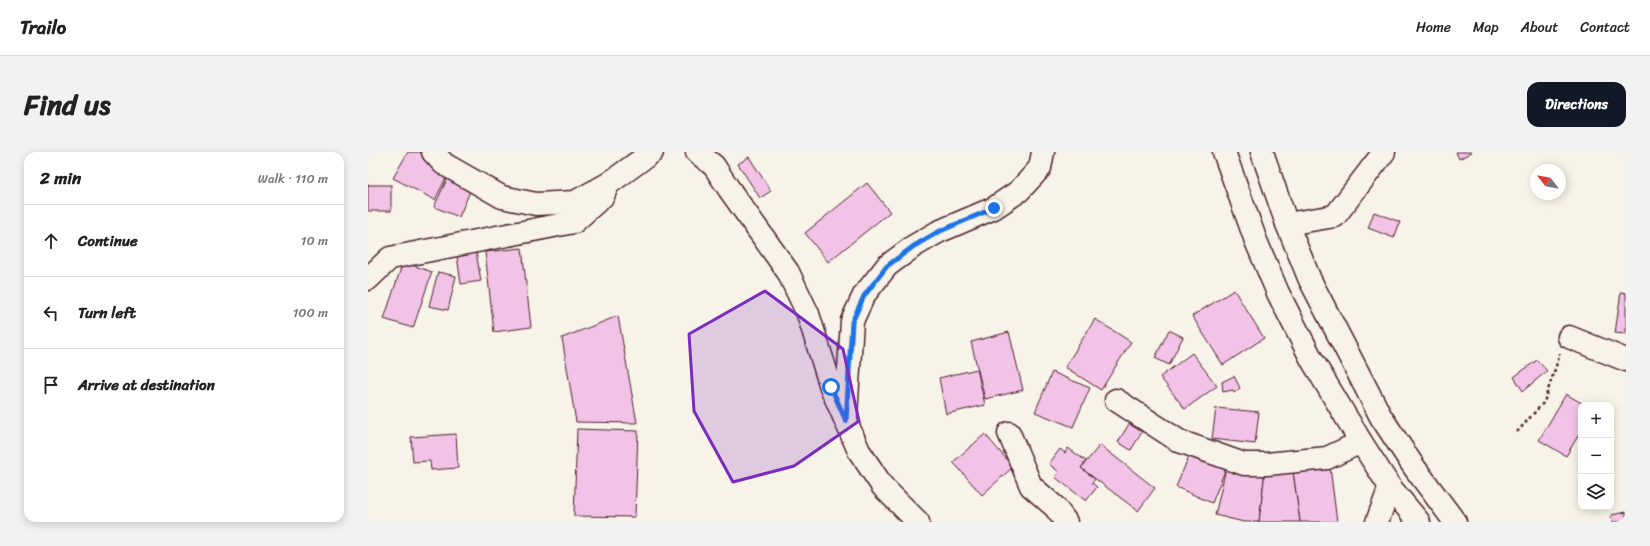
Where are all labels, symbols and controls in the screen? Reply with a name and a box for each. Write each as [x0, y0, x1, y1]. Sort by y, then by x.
text: Trailo [20, 11, 66, 44]
text: Home [1416, 15, 1451, 40]
text: Map [1473, 15, 1499, 40]
text: About [1521, 15, 1558, 40]
text: Contact [1580, 15, 1630, 40]
text: Find us [24, 80, 111, 129]
button: Directions [1527, 82, 1626, 127]
text: 2 min [40, 163, 81, 193]
north arrow [1530, 164, 1566, 200]
text: Walk · 110 m [258, 167, 328, 190]
route end [985, 199, 1003, 217]
text: Continue [78, 228, 138, 254]
text: 10 m [301, 229, 328, 252]
icon: ahead [40, 230, 62, 252]
text: Turn left [78, 300, 136, 326]
text: 100 m [293, 301, 328, 324]
icon: left [40, 302, 62, 324]
text: Arrive at destination [78, 372, 215, 398]
icon: arrive [40, 374, 62, 396]
route start [822, 378, 840, 396]
map controls [1578, 402, 1614, 510]
button: + [1578, 402, 1614, 438]
button: − [1578, 438, 1614, 474]
button: layers [1578, 474, 1614, 510]

